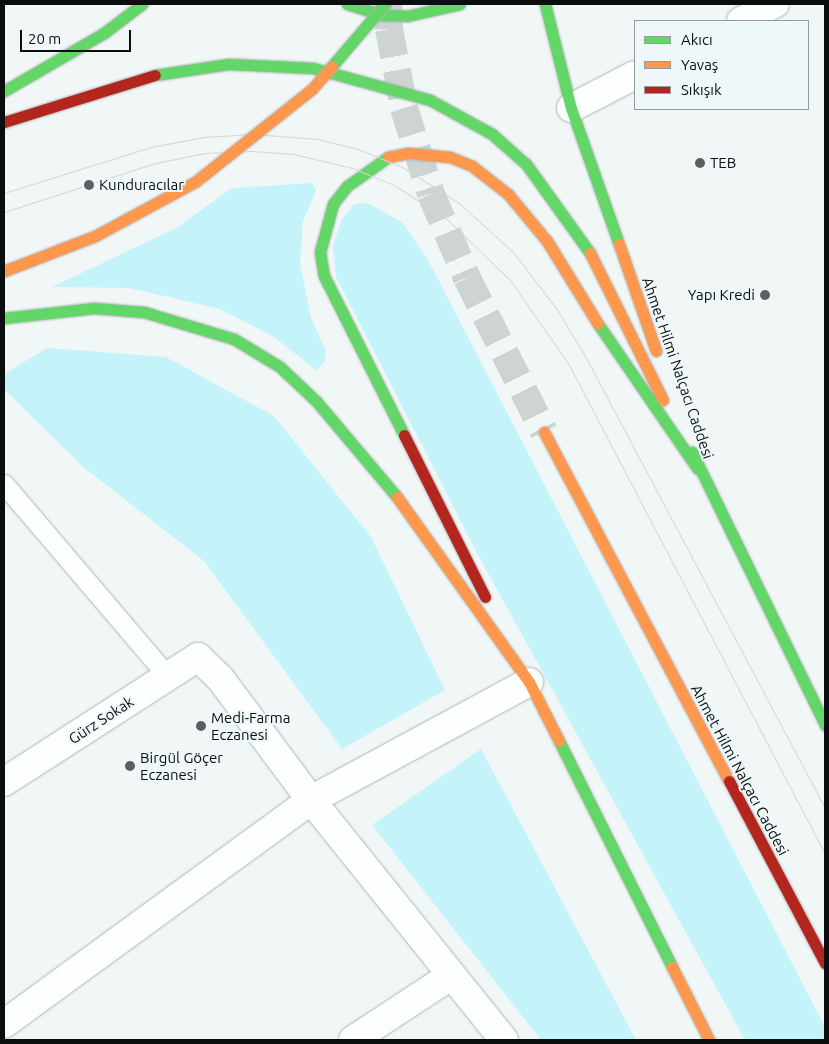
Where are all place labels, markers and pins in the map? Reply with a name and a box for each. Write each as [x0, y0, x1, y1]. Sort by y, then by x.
place label: TEB [710, 154, 736, 172]
marker: TEB [694, 157, 706, 169]
place label: Kunduracılar [99, 176, 184, 194]
marker: Kunduracılar [83, 179, 95, 191]
place label: Yapı Kredi [688, 286, 755, 304]
marker: Yapı Kredi [759, 289, 771, 301]
place label: Medi-Farma Eczanesi [211, 708, 290, 743]
marker: Medi-Farma Eczanesi [195, 720, 207, 732]
place label: Birgül Göçer Eczanesi [140, 748, 223, 783]
marker: Birgül Göçer Eczanesi [124, 760, 136, 772]

